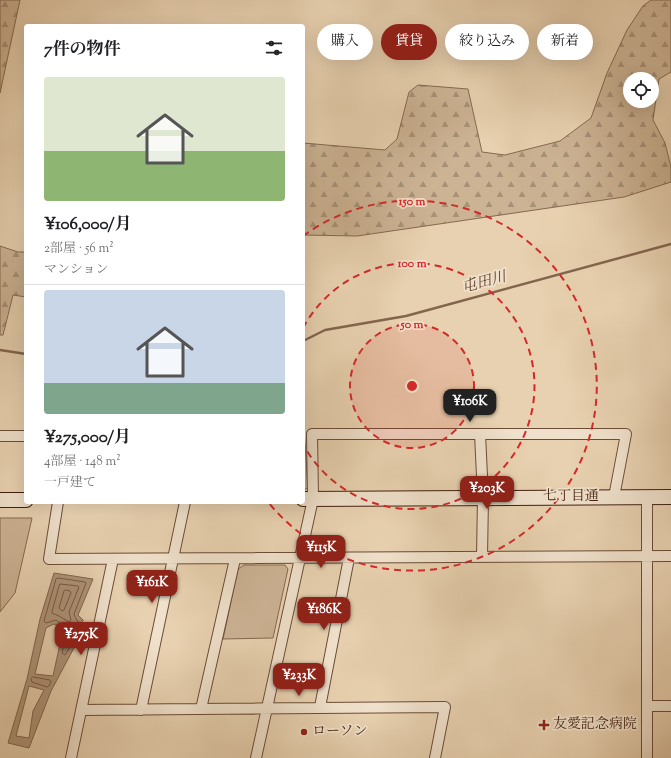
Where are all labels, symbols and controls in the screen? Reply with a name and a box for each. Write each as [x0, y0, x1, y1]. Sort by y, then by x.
chip: 購入 [317, 24, 373, 60]
chip: 賃貸 [381, 24, 437, 60]
chip: 絞り込み [445, 24, 529, 60]
chip: 新着 [537, 24, 593, 60]
icon: filters [263, 37, 285, 59]
text: 7件の物件 [44, 38, 121, 62]
map controls [623, 72, 659, 108]
button: locate [623, 72, 659, 108]
icon: home [129, 103, 201, 175]
text: 150 m [397, 193, 426, 211]
text: ¥106,000/月 [44, 213, 132, 237]
text: 2部屋 · 56 m² [44, 240, 114, 258]
text: 100 m [396, 255, 427, 273]
text: マンション [44, 261, 108, 279]
water label: 屯田川 [460, 267, 510, 299]
icon: home [129, 316, 201, 388]
text: 50 m [400, 316, 424, 334]
centre of rings [405, 379, 419, 393]
pin: ¥106K [442, 389, 498, 423]
text: ¥106K [452, 393, 488, 411]
text: ¥275,000/月 [44, 426, 131, 450]
text: 4部屋 · 148 m² [44, 453, 121, 471]
text: 一戸建て [44, 474, 96, 492]
pin: ¥203K [459, 476, 515, 510]
text: ¥203K [469, 480, 505, 498]
street label: 七丁目通 [543, 487, 599, 507]
pin: ¥115K [293, 535, 349, 569]
text: ¥115K [305, 539, 337, 557]
pin: ¥161K [124, 570, 180, 604]
text: ¥161K [136, 574, 168, 592]
pin: ¥186K [296, 597, 352, 631]
text: ¥186K [306, 601, 342, 619]
pin: ¥275K [53, 622, 109, 656]
text: ¥275K [64, 626, 98, 644]
pin: ¥233K [271, 663, 327, 697]
text: ¥233K [282, 667, 316, 685]
place label: 友愛記念病院 [553, 715, 637, 735]
marker: 友愛記念病院 [538, 719, 550, 731]
place label: ローソン [312, 722, 367, 742]
marker: ローソン [299, 727, 309, 737]

